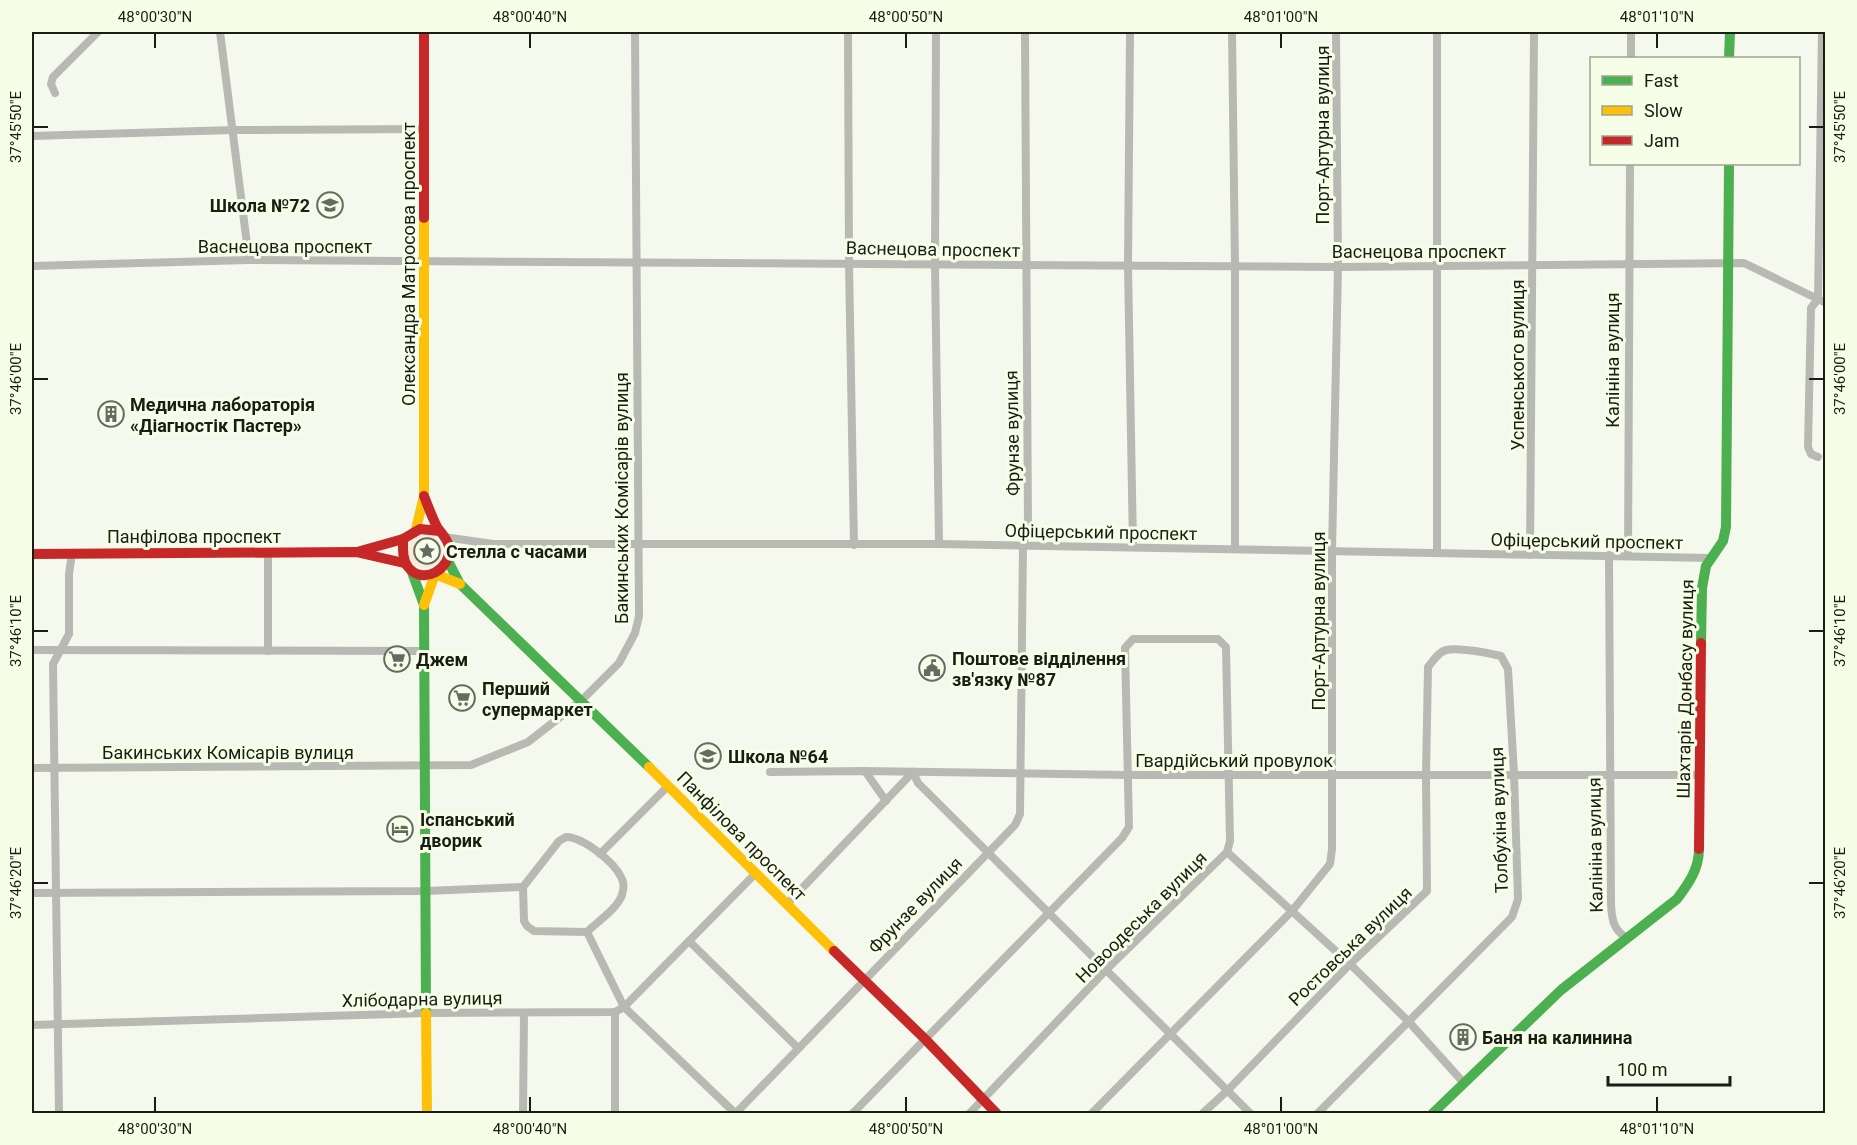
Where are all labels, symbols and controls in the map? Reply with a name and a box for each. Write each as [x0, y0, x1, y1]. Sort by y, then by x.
text: 48°00'30"N [118, 8, 192, 26]
text: 48°00'40"N [493, 8, 567, 26]
text: 48°00'50"N [869, 8, 943, 26]
text: 48°01'00"N [1244, 8, 1318, 26]
text: 48°01'10"N [1620, 8, 1694, 26]
street label: Порт-Артурна вулиця [1312, 45, 1333, 225]
legend [1590, 57, 1800, 165]
text: Fast [1644, 70, 1679, 91]
text: 37°45'50"E [7, 90, 25, 163]
text: 37°45'50"E [1831, 90, 1849, 163]
text: Slow [1644, 100, 1683, 121]
street label: Олександра Матросова проспект [398, 122, 419, 406]
text: Jam [1644, 130, 1680, 151]
school or university icon: Школа №72 [315, 190, 345, 220]
place label: Школа №72 [210, 195, 310, 216]
street label: Васнецова проспект [198, 236, 373, 257]
street label: Васнецова проспект [846, 237, 1021, 261]
street label: Васнецова проспект [1332, 241, 1507, 262]
street label: Успенського вулиця [1507, 279, 1528, 451]
street label: Калініна вулиця [1602, 292, 1623, 428]
text: 37°46'00"E [7, 342, 25, 415]
text: 37°46'00"E [1831, 342, 1849, 415]
street label: Фрунзе вулиця [1000, 370, 1024, 496]
street label: Бакинських Комісарів вулиця [611, 372, 632, 624]
place label: Медична лабораторія «Діагностік Пастер» [130, 394, 315, 436]
building icon: Медична лабораторія «Діагностік Пастер» [96, 399, 126, 429]
street label: Офіцерський проспект [1004, 520, 1198, 544]
street label: Панфілова проспект [107, 526, 281, 547]
street label: Офіцерський проспект [1490, 529, 1684, 553]
street label: Порт-Артурна вулиця [1308, 531, 1329, 711]
place icon: Стелла с часами [412, 536, 442, 566]
place label: Стелла с часами [446, 541, 587, 562]
street label: Шахтарів Донбасу вулиця [1673, 579, 1697, 799]
text: 37°46'10"E [7, 594, 25, 667]
text: 37°46'10"E [1831, 594, 1849, 667]
supermarket icon: Джем [382, 644, 412, 674]
place label: Поштове відділення зв'язку №87 [952, 648, 1126, 690]
place label: Джем [416, 649, 468, 670]
public building icon: Поштове відділення зв'язку №87 [917, 653, 947, 683]
place label: Перший супермаркет [482, 678, 593, 720]
supermarket icon: Перший супермаркет [447, 683, 477, 713]
school or university icon: Школа №64 [693, 741, 723, 771]
street label: Бакинських Комісарів вулиця [102, 742, 354, 763]
place label: Школа №64 [728, 746, 828, 767]
street label: Толбухіна вулиця [1486, 746, 1512, 894]
street label: Гвардійський провулок [1135, 750, 1333, 771]
street label: Панфілова проспект [673, 767, 811, 905]
street label: Калініна вулиця [1583, 777, 1607, 913]
place label: Іспанський дворик [420, 809, 515, 851]
hotel icon: Іспанський дворик [385, 814, 415, 844]
text: 37°46'20"E [7, 846, 25, 919]
text: 37°46'20"E [1831, 846, 1849, 919]
street label: Новоодеська вулиця [1071, 847, 1211, 987]
street label: Фрунзе вулиця [864, 852, 966, 958]
street label: Ростовська вулиця [1284, 882, 1416, 1010]
street label: Хлібодарна вулиця [341, 987, 503, 1011]
building icon: Баня на калинина [1448, 1022, 1478, 1052]
place label: Баня на калинина [1482, 1027, 1633, 1048]
scale bar [1608, 1049, 1730, 1087]
text: 100 m [1617, 1059, 1668, 1080]
text: 48°00'30"N [118, 1120, 192, 1138]
text: 48°00'40"N [493, 1120, 567, 1138]
text: 48°00'50"N [869, 1120, 943, 1138]
text: 48°01'00"N [1244, 1120, 1318, 1138]
text: 48°01'10"N [1620, 1120, 1694, 1138]

